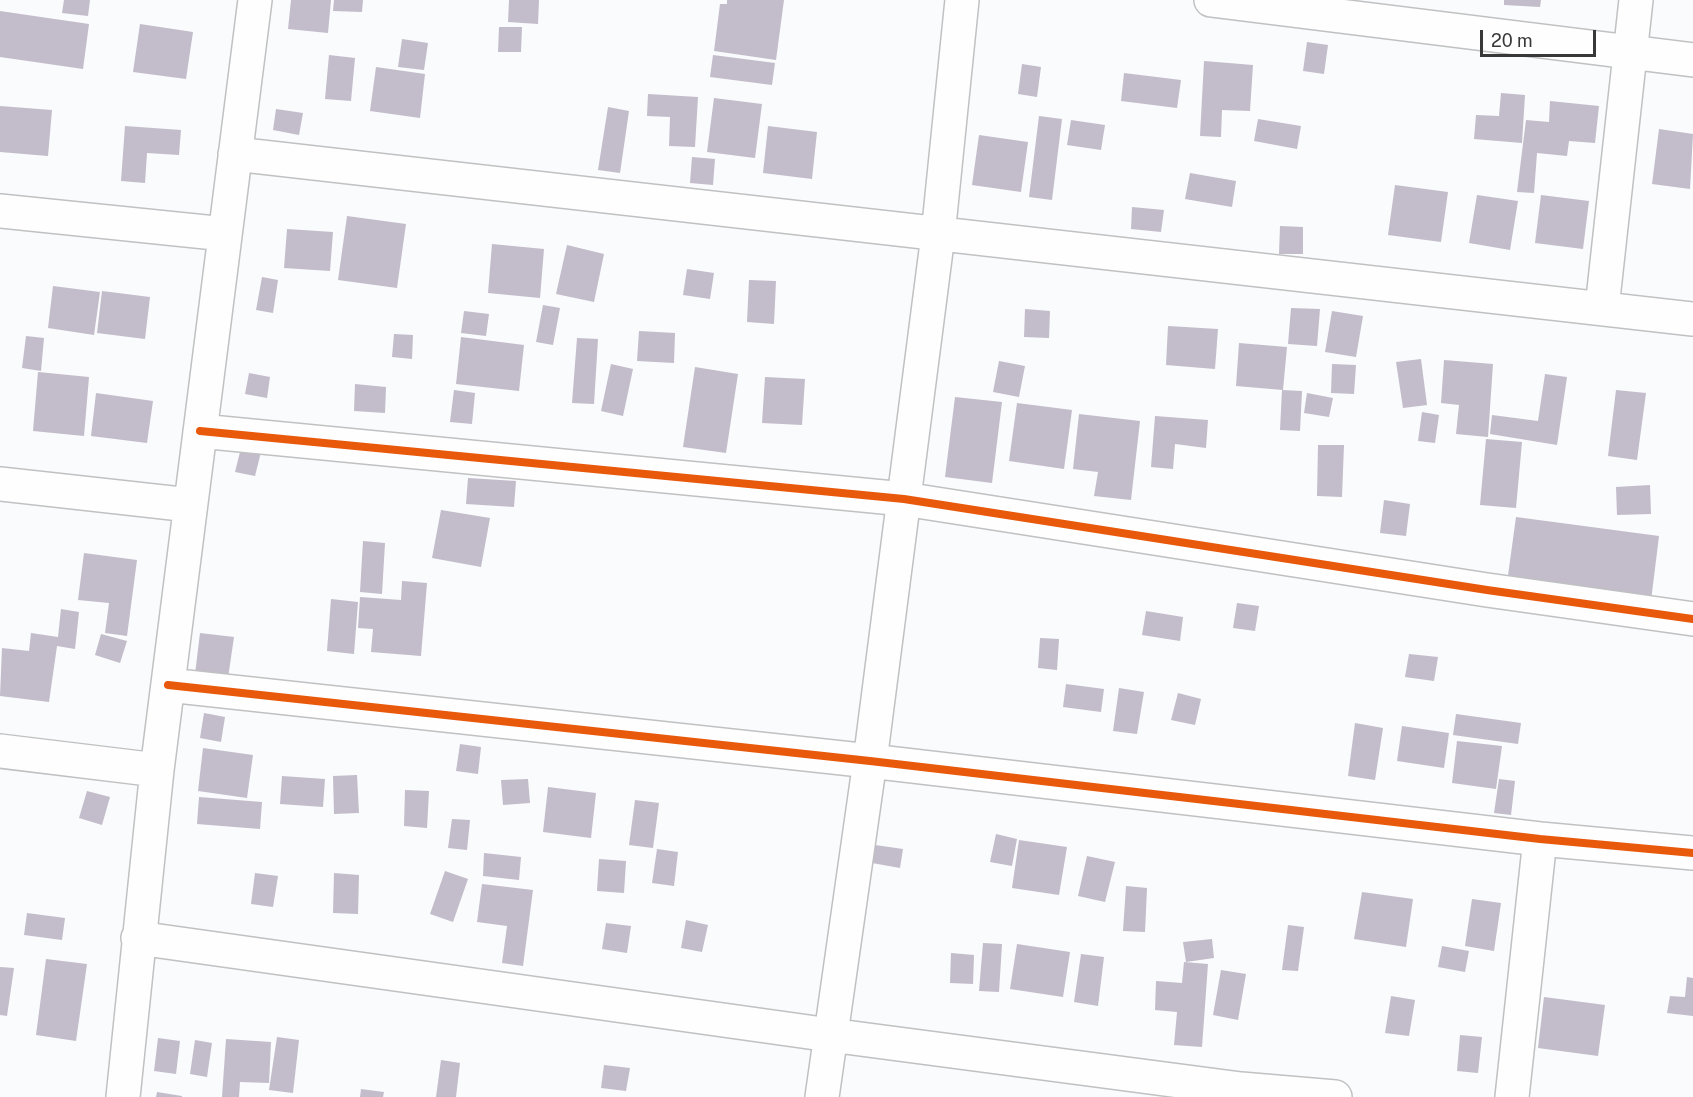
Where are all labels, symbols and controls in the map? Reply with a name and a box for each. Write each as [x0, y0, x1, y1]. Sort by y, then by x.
scale bar [1483, 18, 1598, 56]
text: 20 m [1491, 30, 1533, 51]

